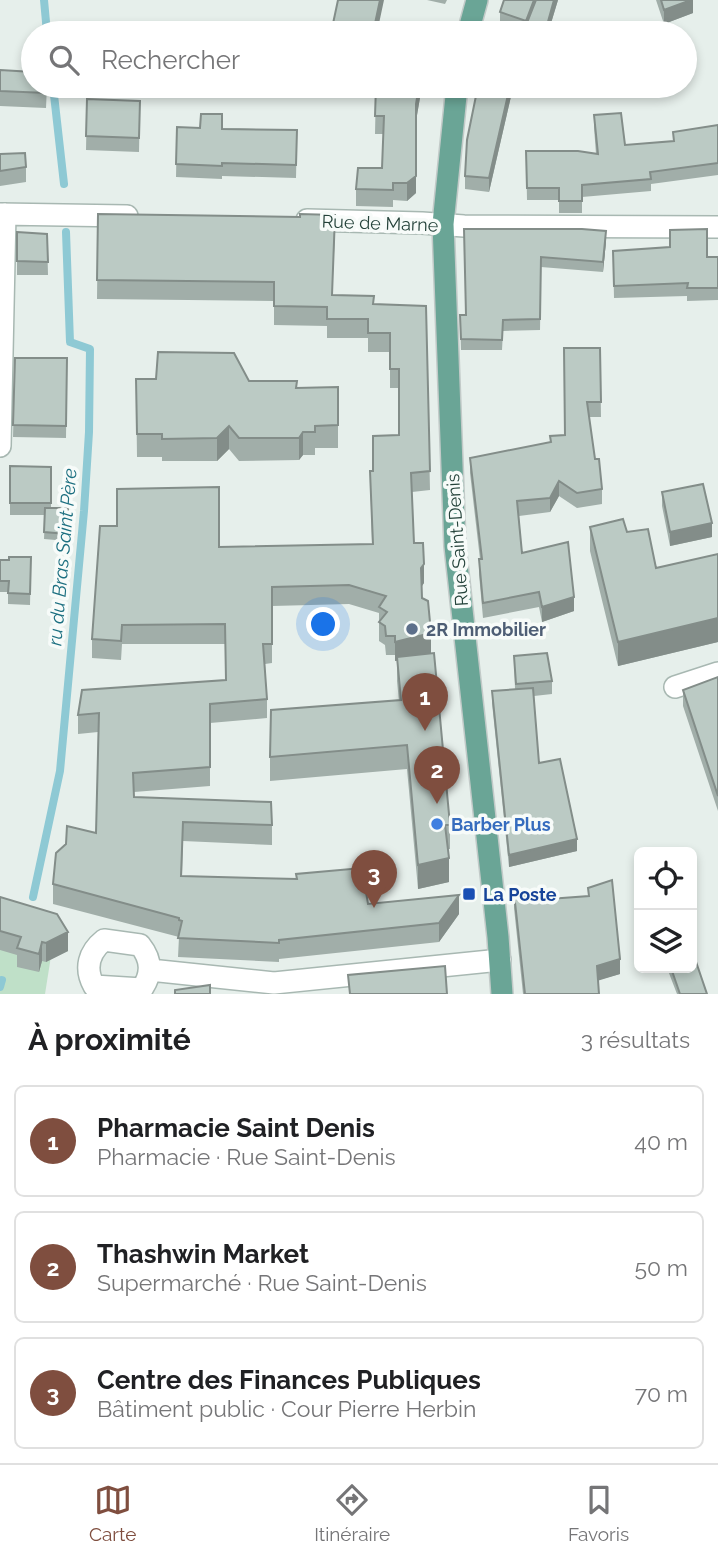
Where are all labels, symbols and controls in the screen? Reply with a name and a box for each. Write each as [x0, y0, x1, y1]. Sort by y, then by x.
search box [21, 21, 697, 98]
icon: search [45, 41, 83, 79]
text: Rechercher [101, 45, 240, 75]
street label: Rue de Marne [321, 210, 439, 236]
water label: ru du Bras Saint Père [43, 467, 81, 647]
street label: Rue Saint-Denis [442, 473, 472, 607]
your location [306, 607, 340, 641]
place label: 2R Immobilier [426, 619, 546, 640]
marker: 2R Immobilier [404, 621, 420, 637]
pin: 1 [402, 673, 448, 731]
pin: 2 [414, 746, 460, 804]
place label: Barber Plus [451, 814, 551, 835]
marker: Barber Plus [429, 816, 445, 832]
map controls [634, 847, 697, 973]
button: locate [634, 847, 697, 910]
pin: 3 [351, 850, 397, 908]
place label: La Poste [483, 884, 557, 905]
marker: La Poste [461, 886, 477, 902]
button: layers [634, 910, 697, 973]
text: À proximité [28, 1022, 191, 1057]
text: 3 résultats [581, 1026, 690, 1053]
text: Pharmacie Saint Denis [97, 1113, 375, 1143]
text: 1 [47, 1128, 59, 1155]
text: 40 m [634, 1128, 688, 1155]
text: Pharmacie · Rue Saint-Denis [97, 1143, 396, 1170]
text: Thashwin Market [97, 1239, 309, 1269]
text: 2 [47, 1254, 59, 1281]
text: 50 m [634, 1254, 688, 1281]
text: Supermarché · Rue Saint-Denis [97, 1269, 427, 1296]
text: Centre des Finances Publiques [97, 1365, 481, 1395]
text: 3 [47, 1380, 59, 1407]
text: 70 m [635, 1380, 688, 1407]
text: Bâtiment public · Cour Pierre Herbin [97, 1395, 476, 1422]
tab: Carte [89, 1481, 136, 1545]
tab: Itinéraire [314, 1481, 390, 1545]
tab: Favoris [568, 1481, 629, 1545]

